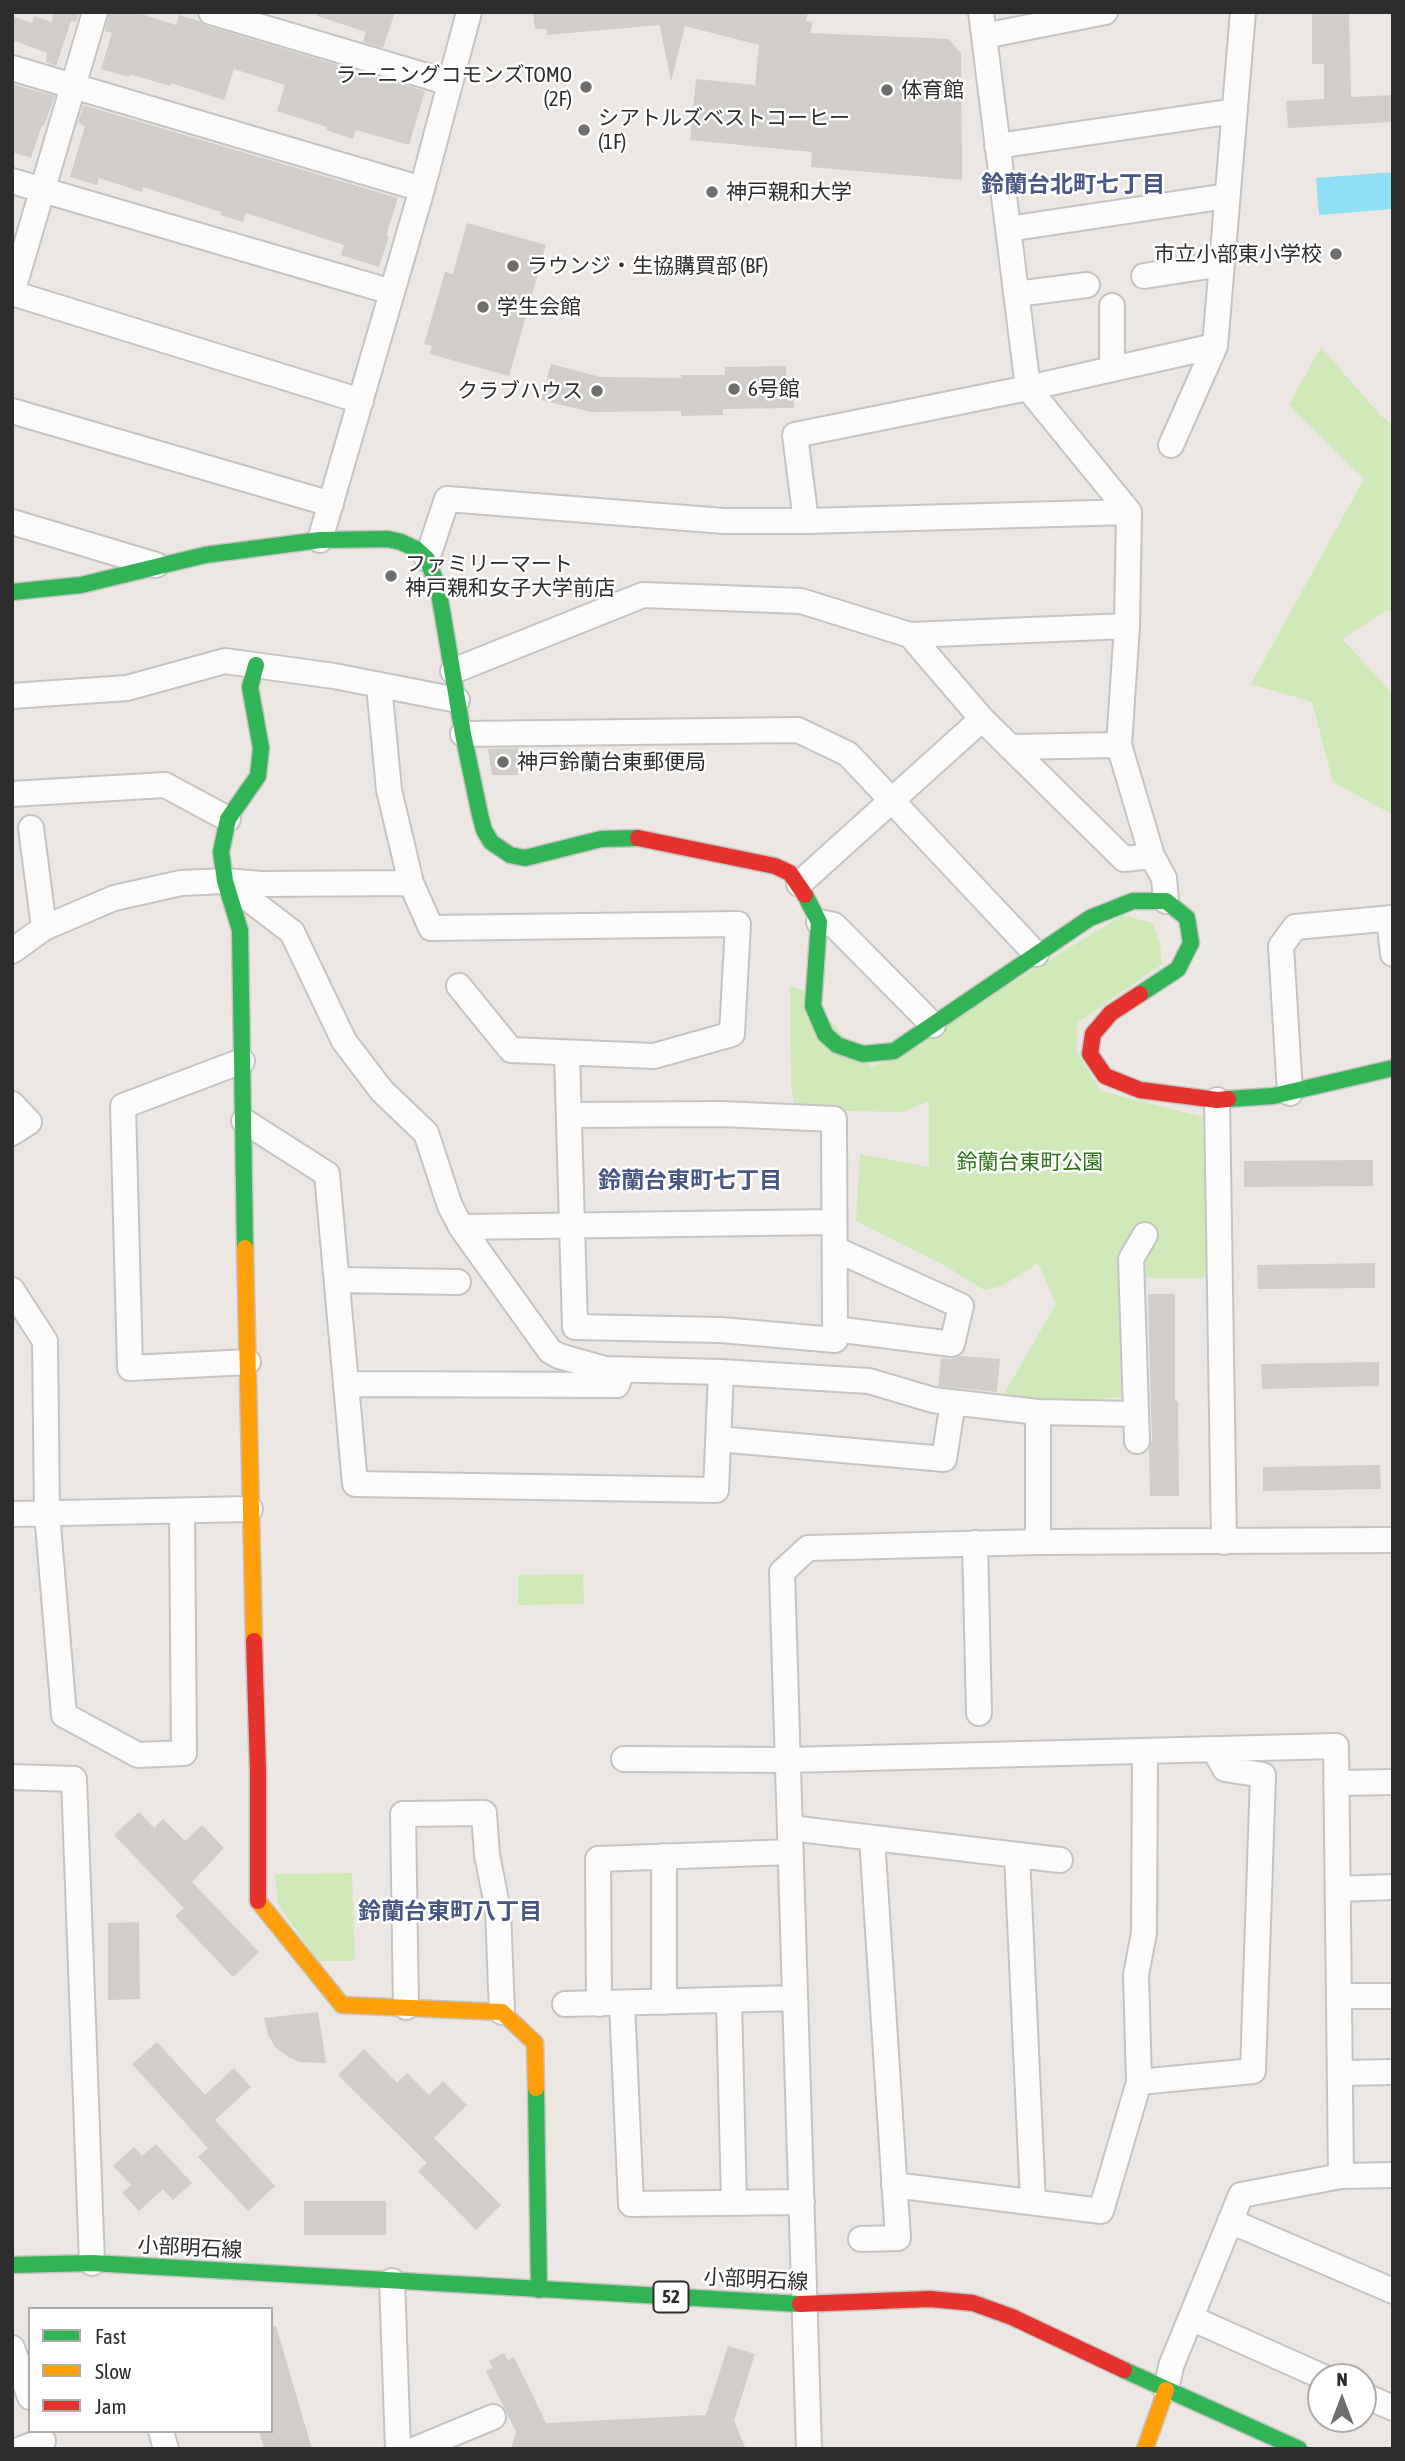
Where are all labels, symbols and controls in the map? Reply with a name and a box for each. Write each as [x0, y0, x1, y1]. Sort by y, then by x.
place label: ラーニングコモンズTOMO (2F) [336, 62, 572, 112]
place label: 体育館 [901, 77, 964, 103]
marker: ラーニングコモンズTOMO (2F) [578, 79, 594, 95]
marker: 体育館 [879, 82, 895, 98]
place label: シアトルズベストコーヒー (1F) [598, 105, 850, 155]
marker: シアトルズベストコーヒー (1F) [576, 122, 592, 138]
district label: 鈴蘭台北町七丁目 [981, 171, 1165, 199]
place label: 神戸親和大学 [726, 179, 852, 205]
marker: 神戸親和大学 [704, 184, 720, 200]
place label: 市立小部東小学校 [1154, 241, 1322, 267]
marker: 市立小部東小学校 [1328, 246, 1344, 262]
place label: ラウンジ・生協購買部 (BF) [527, 253, 768, 279]
marker: ラウンジ・生協購買部 (BF) [505, 258, 521, 274]
place label: 学生会館 [497, 294, 581, 320]
marker: 学生会館 [475, 299, 491, 315]
place label: 6号館 [748, 376, 800, 402]
place label: クラブハウス [457, 378, 583, 404]
marker: 6号館 [726, 381, 742, 397]
marker: クラブハウス [589, 383, 605, 399]
place label: ファミリーマート 神戸親和女子大学前店 [405, 551, 615, 601]
marker: ファミリーマート 神戸親和女子大学前店 [383, 568, 399, 584]
place label: 神戸鈴蘭台東郵便局 [517, 749, 706, 775]
marker: 神戸鈴蘭台東郵便局 [495, 754, 511, 770]
park label: 鈴蘭台東町公園 [957, 1149, 1103, 1175]
district label: 鈴蘭台東町七丁目 [598, 1167, 782, 1195]
district label: 鈴蘭台東町八丁目 [358, 1898, 542, 1926]
street label: 小部明石線 [137, 2233, 243, 2263]
street label: 小部明石線 [703, 2265, 809, 2295]
road number: 52 [654, 2282, 688, 2312]
legend [28, 2307, 273, 2433]
text: Fast [95, 2324, 126, 2348]
text: Slow [95, 2359, 131, 2383]
north arrow [1307, 2363, 1377, 2433]
text: N [1336, 2368, 1348, 2390]
text: Jam [95, 2394, 127, 2418]

